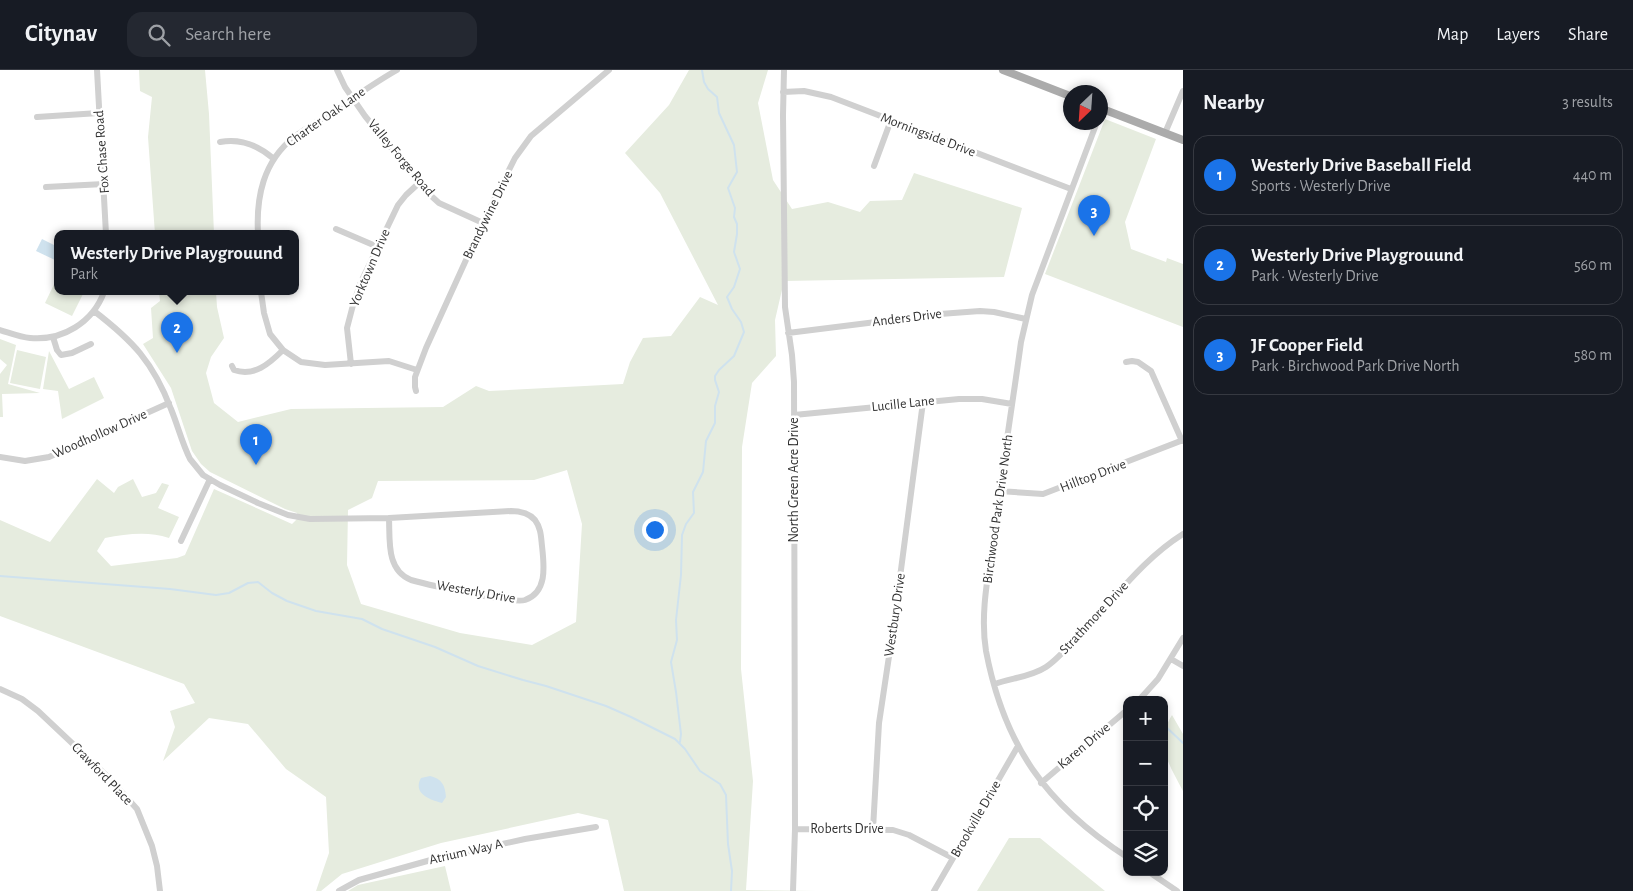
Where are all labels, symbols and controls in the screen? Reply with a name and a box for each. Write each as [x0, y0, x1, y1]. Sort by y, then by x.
search box [127, 12, 477, 57]
icon: search [145, 21, 173, 49]
text: Citynav [25, 22, 97, 46]
text: Search here [185, 25, 271, 44]
text: Map [1437, 26, 1468, 44]
text: Layers [1496, 26, 1540, 44]
text: Share [1568, 26, 1608, 44]
street label: Charter Oak Lane [284, 85, 368, 149]
north arrow [1063, 85, 1108, 130]
text: Nearby [1203, 92, 1264, 113]
text: 3 results [1562, 94, 1613, 110]
street label: Fox Chase Road [92, 110, 112, 194]
street label: Morningside Drive [879, 110, 977, 160]
street label: Valley Forge Road [365, 117, 437, 199]
text: Westerly Drive Baseball Field [1251, 156, 1471, 175]
text: 1 [1217, 167, 1223, 183]
text: 440 m [1573, 167, 1612, 183]
street label: Brandywine Drive [461, 169, 515, 261]
text: Sports · Westerly Drive [1251, 178, 1391, 194]
pin: 3 [1078, 195, 1110, 236]
street label: Yorktown Drive [347, 227, 393, 309]
popup [54, 230, 299, 295]
text: Westerly Drive Playgrouund [70, 244, 283, 263]
text: Westerly Drive Playgrouund [1251, 246, 1463, 265]
text: 2 [1216, 257, 1224, 273]
text: 560 m [1574, 257, 1612, 273]
text: Park [70, 266, 98, 282]
text: Park · Westerly Drive [1251, 268, 1379, 284]
street label: Anders Drive [871, 307, 943, 329]
pin: 2 [161, 312, 193, 353]
text: JF Cooper Field [1251, 336, 1363, 355]
text: 3 [1217, 347, 1223, 363]
text: 580 m [1574, 347, 1612, 363]
text: Park · Birchwood Park Drive North [1251, 358, 1460, 374]
street label: Lucille Lane [871, 394, 935, 414]
street label: Woodhollow Drive [51, 407, 149, 461]
street label: North Green Acre Drive [787, 417, 801, 543]
pin: 1 [240, 424, 272, 465]
street label: Birchwood Park Drive North [981, 433, 1015, 585]
street label: Hilltop Drive [1058, 457, 1128, 495]
your location [642, 517, 668, 543]
street label: Westbury Drive [882, 572, 908, 658]
street label: Westerly Drive [436, 578, 516, 606]
street label: Strathmore Drive [1057, 579, 1131, 657]
map controls [1123, 696, 1168, 876]
button: + [1123, 696, 1168, 741]
street label: Karen Drive [1055, 720, 1113, 772]
street label: Crawford Place [69, 740, 135, 808]
button: − [1123, 741, 1168, 786]
street label: Brookville Drive [948, 778, 1004, 860]
button: locate [1123, 786, 1168, 831]
street label: Roberts Drive [810, 822, 884, 836]
button: layers [1123, 831, 1168, 876]
street label: Atrium Way A [428, 837, 504, 867]

